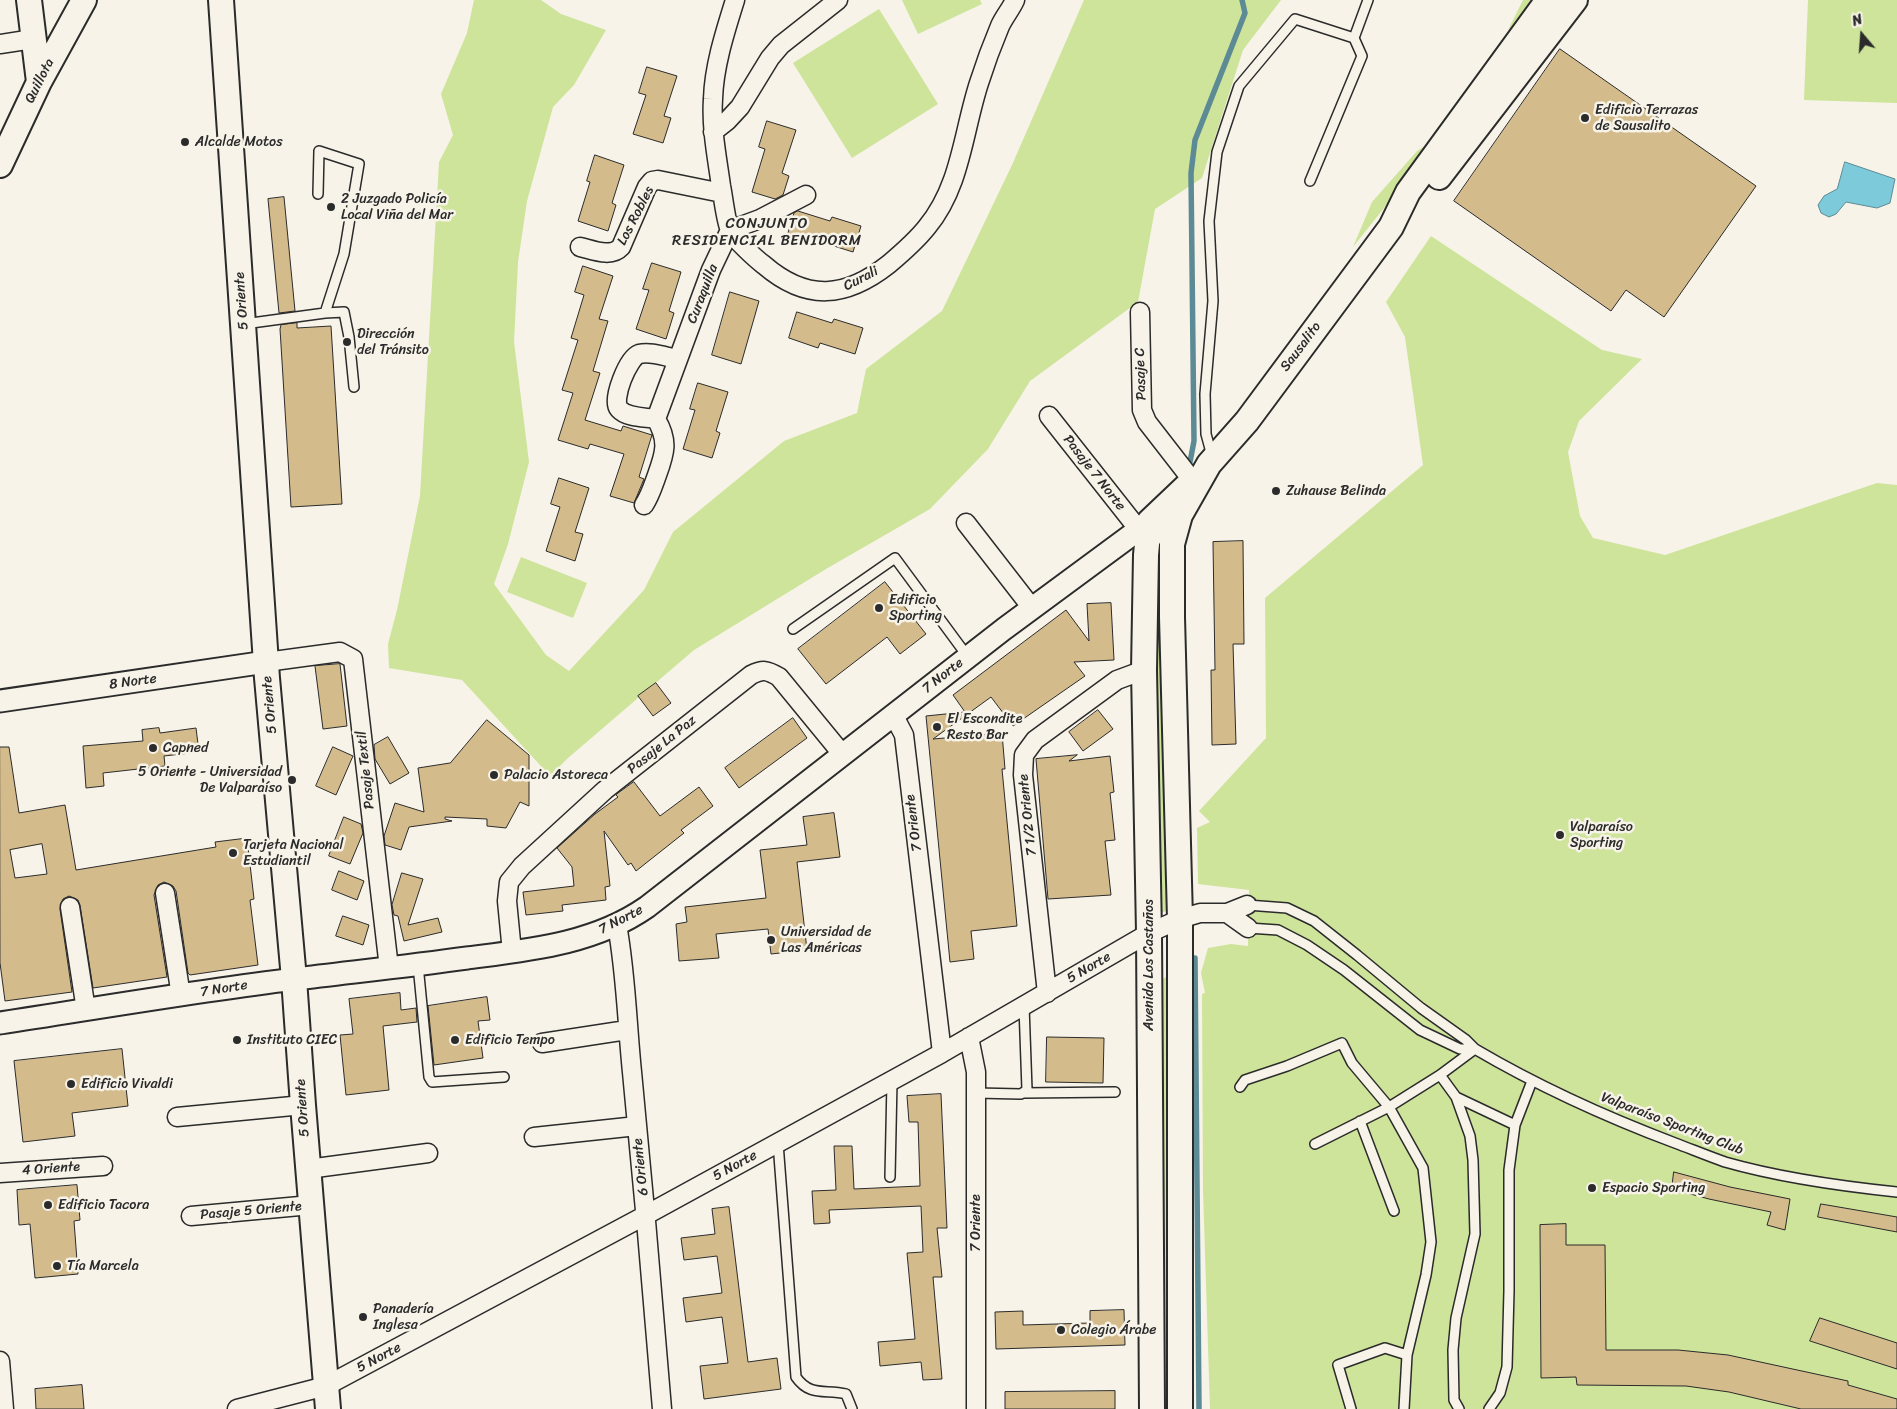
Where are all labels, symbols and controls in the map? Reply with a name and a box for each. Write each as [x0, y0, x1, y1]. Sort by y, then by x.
text: N [1849, 7, 1866, 34]
north arrow [1837, 10, 1887, 60]
street label: Quillota [22, 56, 58, 106]
place label: Edificio Terrazas de Sausalito [1595, 102, 1698, 134]
marker: Edificio Terrazas de Sausalito [1579, 112, 1591, 124]
place label: Alcalde Motos [195, 134, 283, 150]
marker: Alcalde Motos [179, 136, 191, 148]
street label: Los Robles [614, 184, 658, 248]
place label: 2 Juzgado Policía Local Viña del Mar [341, 191, 453, 223]
marker: 2 Juzgado Policía Local Viña del Mar [325, 201, 337, 213]
district label: CONJUNTO RESIDENCIAL BENIDORM [671, 215, 863, 250]
street label: Curaquilla [684, 262, 722, 326]
street label: Curali [841, 263, 881, 295]
street label: 5 Oriente [232, 271, 252, 331]
street label: Sausalito [1277, 319, 1325, 375]
place label: Dirección del Tránsito [357, 326, 429, 358]
marker: Dirección del Tránsito [341, 336, 353, 348]
street label: Pasaje C [1132, 347, 1150, 401]
street label: Pasaje 7 Norte [1059, 432, 1129, 514]
place label: Zuhause Belinda [1286, 483, 1386, 499]
marker: Zuhause Belinda [1270, 485, 1282, 497]
place label: Edificio Sporting [889, 592, 942, 624]
marker: Edificio Sporting [873, 602, 885, 614]
street label: 7 Norte [919, 655, 967, 697]
street label: 8 Norte [108, 670, 158, 694]
street label: 5 Oriente [259, 675, 281, 735]
place label: El Escondite Resto Bar [947, 711, 1022, 744]
street label: Pasaje La Paz [624, 712, 700, 778]
marker: El Escondite Resto Bar [931, 721, 943, 733]
street label: Pasaje Textil [354, 730, 378, 810]
place label: Capned [163, 740, 208, 756]
marker: Capned [147, 742, 159, 754]
place label: 5 Oriente - Universidad De Valparaíso [138, 764, 282, 796]
place label: Palacio Astoreca [504, 767, 608, 783]
marker: Palacio Astoreca [488, 769, 500, 781]
street label: 7 1/2 Oriente [1015, 773, 1041, 857]
marker: 5 Oriente - Universidad De Valparaíso [286, 774, 298, 786]
street label: 7 Oriente [902, 793, 926, 853]
place label: Valparaíso Sporting [1570, 819, 1633, 852]
marker: Valparaíso Sporting [1554, 829, 1566, 841]
place label: Tarjeta Nacional Estudiantil [243, 837, 343, 870]
marker: Tarjeta Nacional Estudiantil [227, 847, 239, 859]
street label: Avenida Los Castaños [1141, 899, 1157, 1031]
street label: 7 Norte [596, 902, 646, 938]
place label: Universidad de Las Américas [781, 924, 871, 956]
marker: Universidad de Las Américas [765, 934, 777, 946]
street label: 5 Norte [1064, 949, 1114, 987]
street label: 7 Norte [199, 977, 249, 1001]
place label: Instituto CIEC [247, 1032, 337, 1048]
place label: Edificio Tempo [465, 1032, 555, 1048]
marker: Instituto CIEC [231, 1034, 243, 1046]
marker: Edificio Tempo [449, 1034, 461, 1046]
place label: Edificio Vivaldi [81, 1076, 173, 1092]
marker: Edificio Vivaldi [65, 1078, 77, 1090]
street label: 5 Oriente [293, 1078, 313, 1138]
street label: Valparaíso Sporting Club [1598, 1089, 1746, 1159]
street label: 6 Oriente [630, 1138, 652, 1196]
street label: 5 Norte [710, 1147, 760, 1185]
street label: 4 Oriente [21, 1159, 81, 1179]
place label: Espacio Sporting [1602, 1180, 1705, 1196]
marker: Espacio Sporting [1586, 1182, 1598, 1194]
street label: 7 Oriente [968, 1194, 984, 1252]
place label: Edificio Tacora [58, 1197, 149, 1213]
street label: Pasaje 5 Oriente [199, 1198, 303, 1224]
marker: Edificio Tacora [42, 1199, 54, 1211]
place label: Tía Marcela [67, 1258, 139, 1274]
marker: Tía Marcela [51, 1260, 63, 1272]
place label: Panadería Inglesa [373, 1301, 434, 1334]
marker: Panadería Inglesa [357, 1311, 369, 1323]
place label: Colegio Árabe [1071, 1322, 1156, 1338]
marker: Colegio Árabe [1055, 1324, 1067, 1336]
street label: 5 Norte [354, 1339, 404, 1377]

